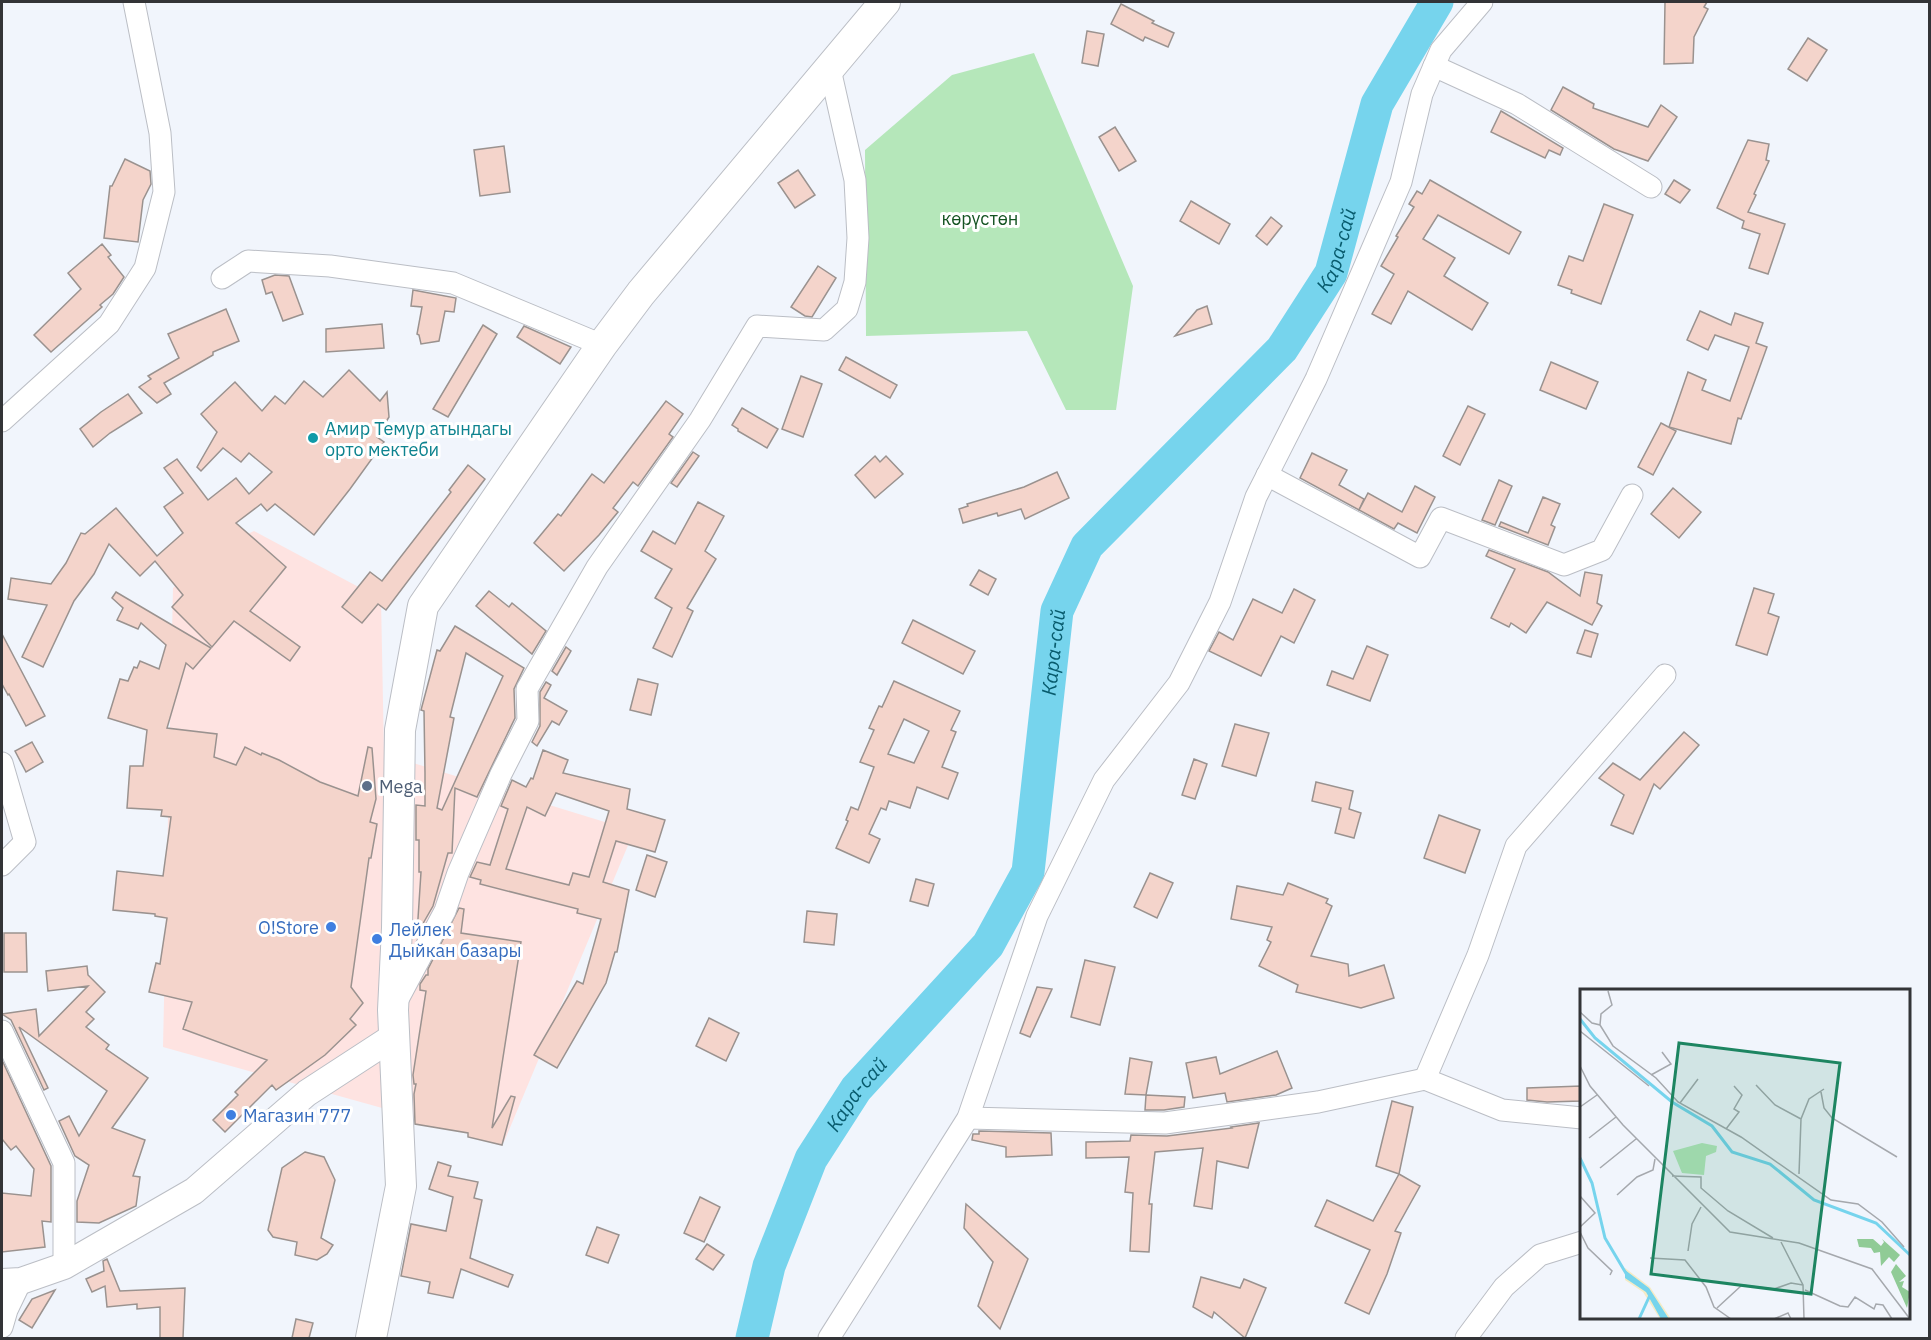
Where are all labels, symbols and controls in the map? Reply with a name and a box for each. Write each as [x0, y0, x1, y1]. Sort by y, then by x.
water label: Кара-сай [1309, 205, 1362, 297]
park label: көрүстөн [942, 207, 1018, 230]
place label: Амир Темур атындагы орто мектеби [325, 417, 512, 461]
marker: Амир Темур атындагы орто мектеби [306, 431, 320, 445]
water label: Кара-сай [1034, 607, 1071, 697]
place label: Mega [379, 775, 423, 798]
marker: Mega [360, 779, 374, 793]
place label: O!Store [258, 916, 319, 939]
place label: Лейлек Дыйкан базары [389, 918, 522, 962]
marker: O!Store [324, 920, 338, 934]
marker: Лейлек Дыйкан базары [370, 932, 384, 946]
inset map [1580, 989, 1910, 1319]
water label: Кара-сай [819, 1051, 893, 1136]
place label: Магазин 777 [243, 1104, 351, 1127]
marker: Магазин 777 [224, 1108, 238, 1122]

